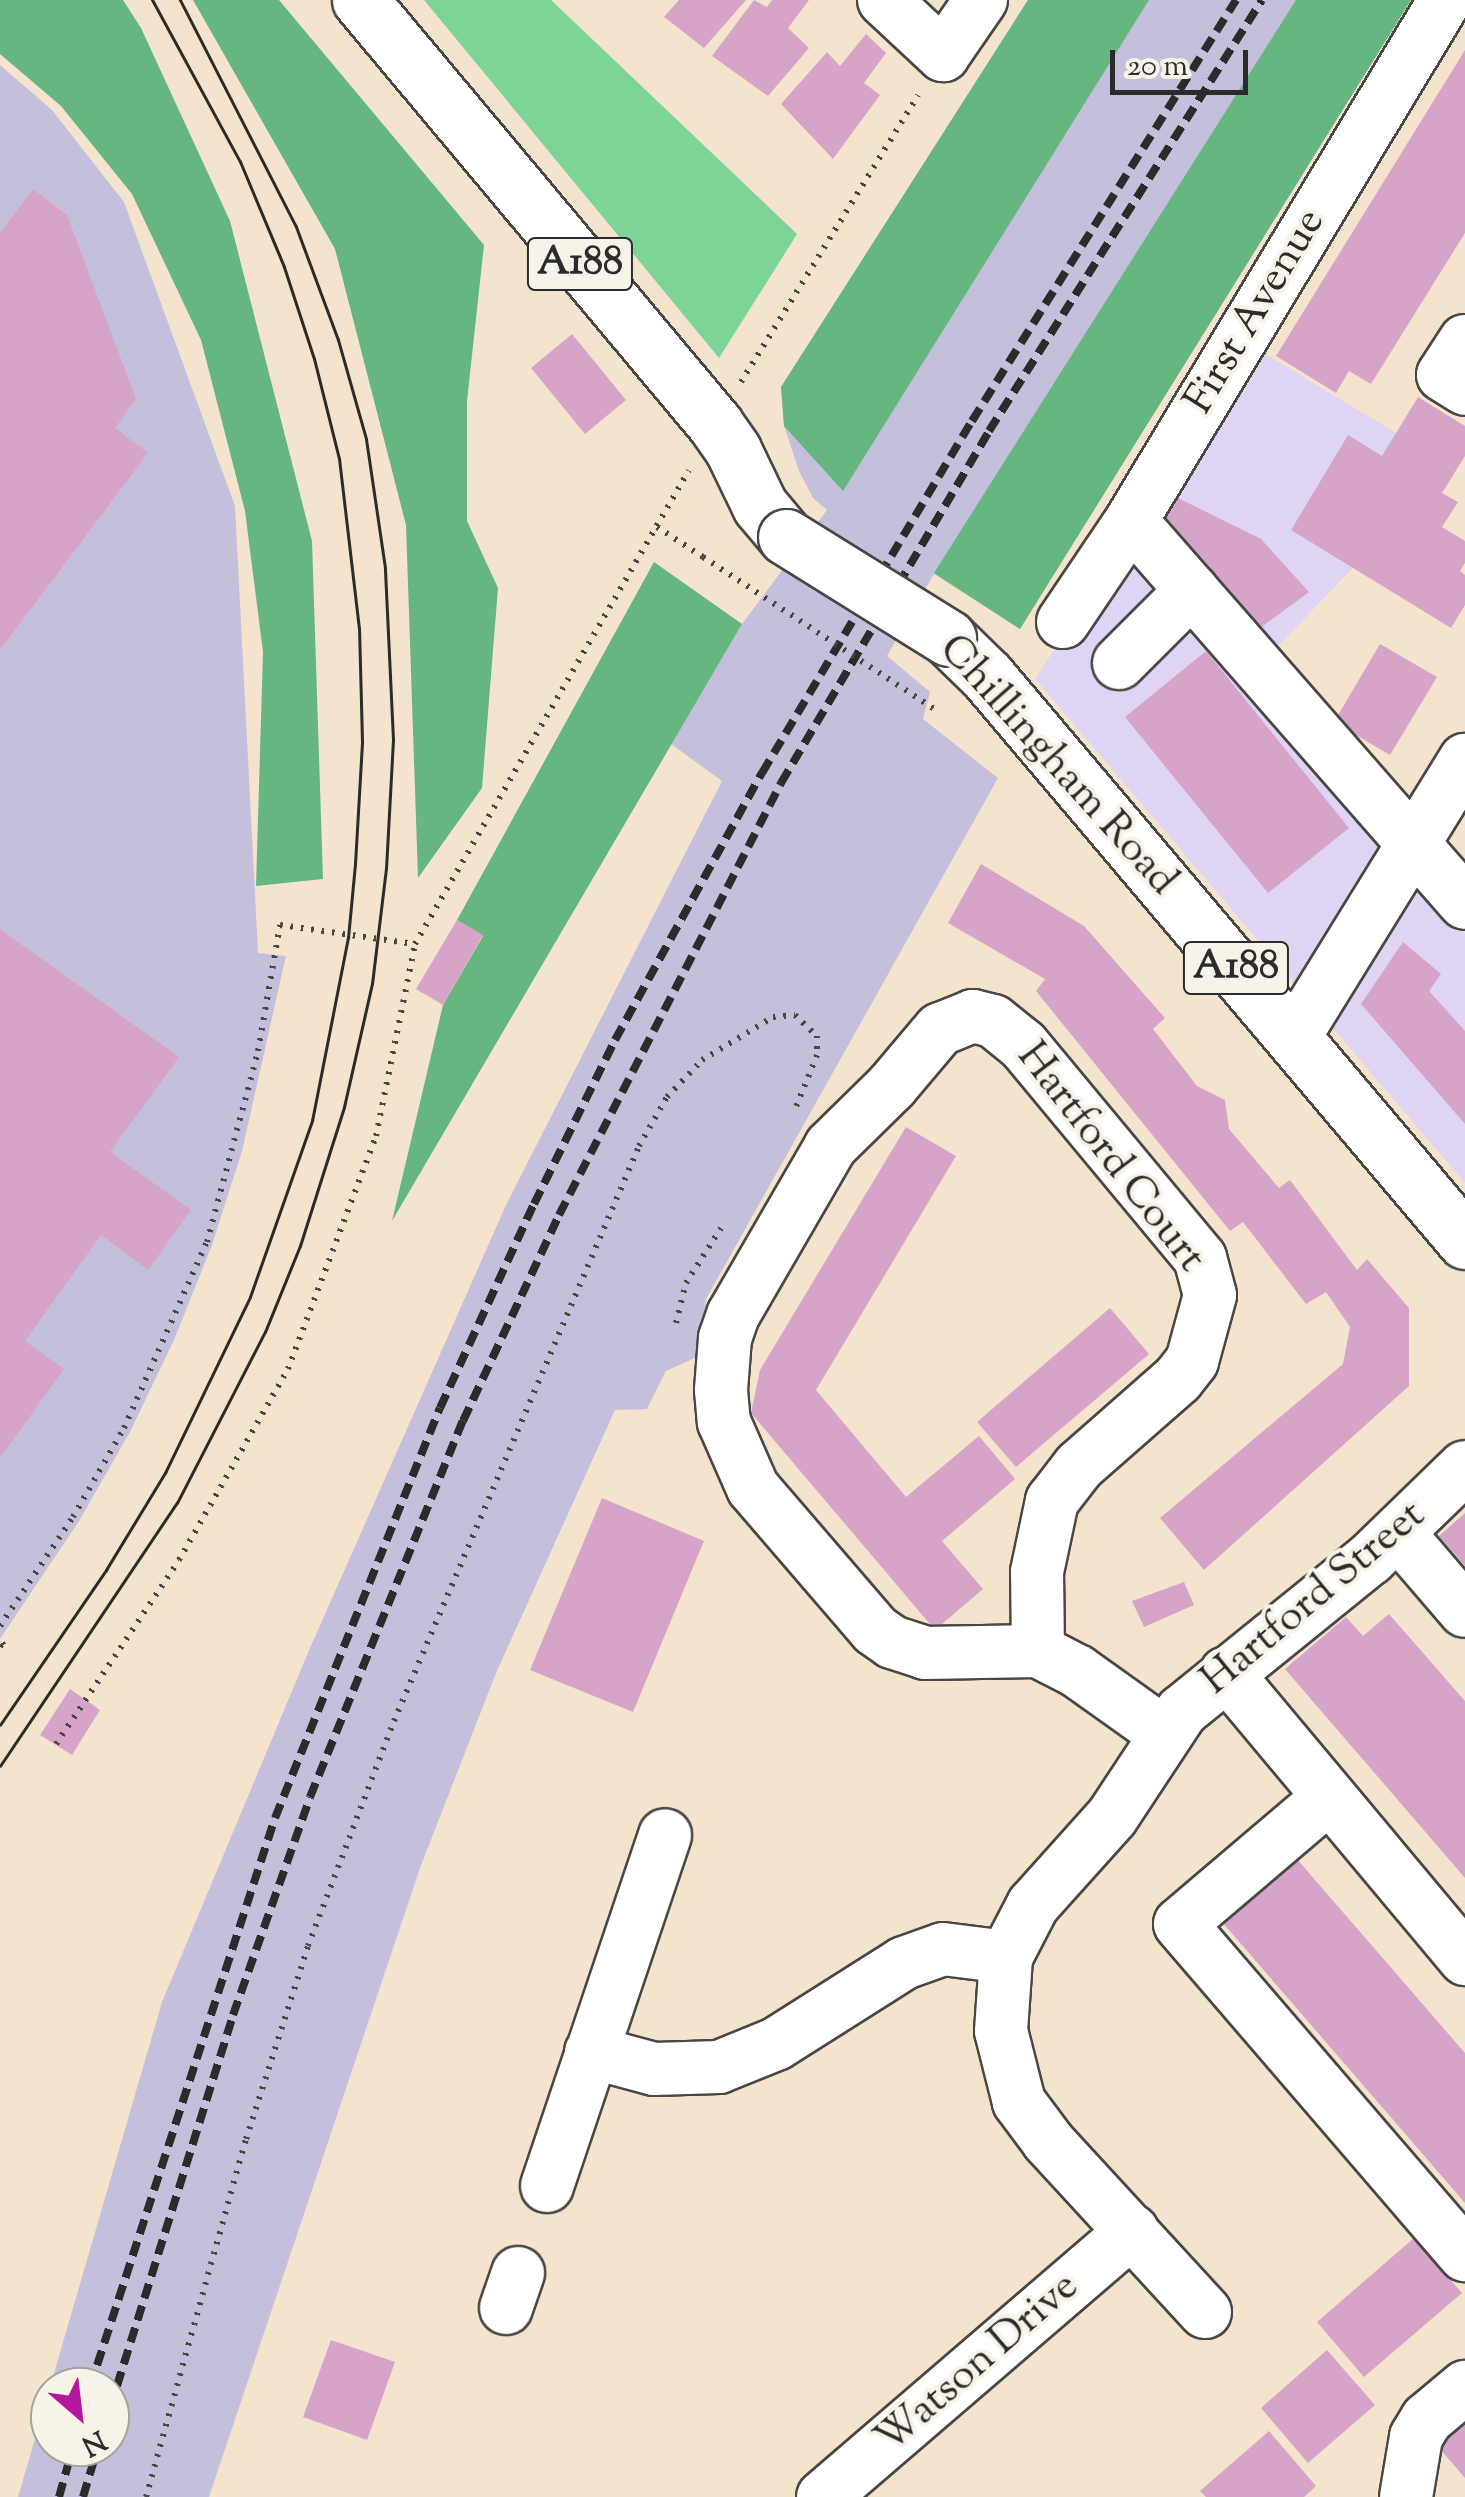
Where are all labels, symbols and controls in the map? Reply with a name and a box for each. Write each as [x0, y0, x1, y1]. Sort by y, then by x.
scale bar [1115, 30, 1252, 92]
text: 20 m [1127, 46, 1188, 89]
street label: First Avenue [1175, 200, 1337, 424]
road number: A188 [525, 229, 635, 299]
street label: Chillingham Road [927, 625, 1187, 907]
road number: A188 [1181, 933, 1291, 1003]
street label: Hartford Court [1005, 1033, 1215, 1283]
street label: Hartford Street [1192, 1491, 1436, 1707]
street label: Watson Drive [866, 2262, 1090, 2466]
north arrow [30, 2367, 130, 2467]
text: N [74, 2419, 112, 2465]

